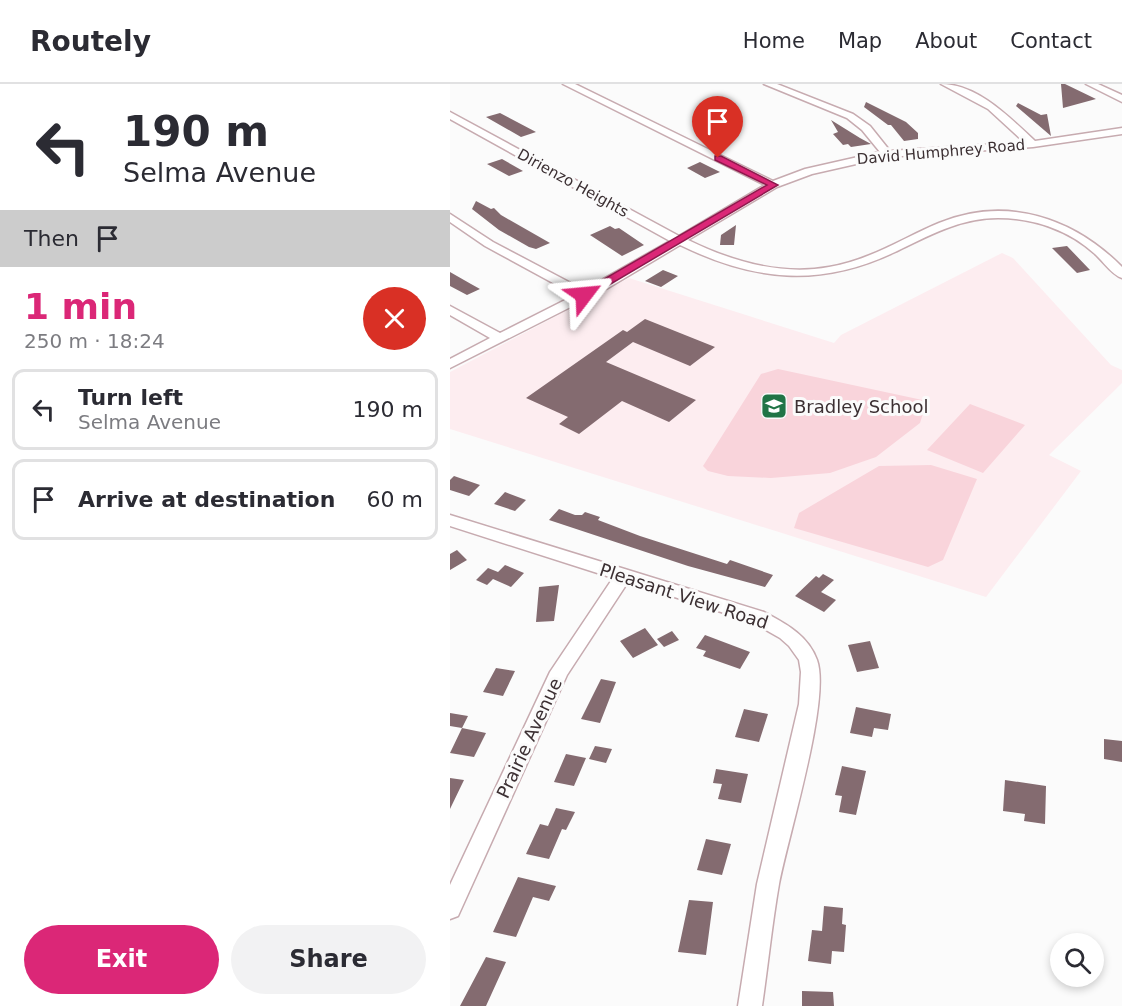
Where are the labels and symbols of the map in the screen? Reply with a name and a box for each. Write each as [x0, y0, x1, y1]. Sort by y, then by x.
pin [692, 96, 743, 158]
street label: David Humphrey Road [856, 136, 1026, 168]
street label: Dirienzo Heights [514, 145, 632, 221]
position arrow [552, 263, 616, 327]
school or university icon: Bradley School [759, 391, 789, 421]
place label: Bradley School [794, 396, 928, 417]
street label: Pleasant View Road [597, 559, 771, 633]
street label: Prairie Avenue [492, 675, 566, 801]

